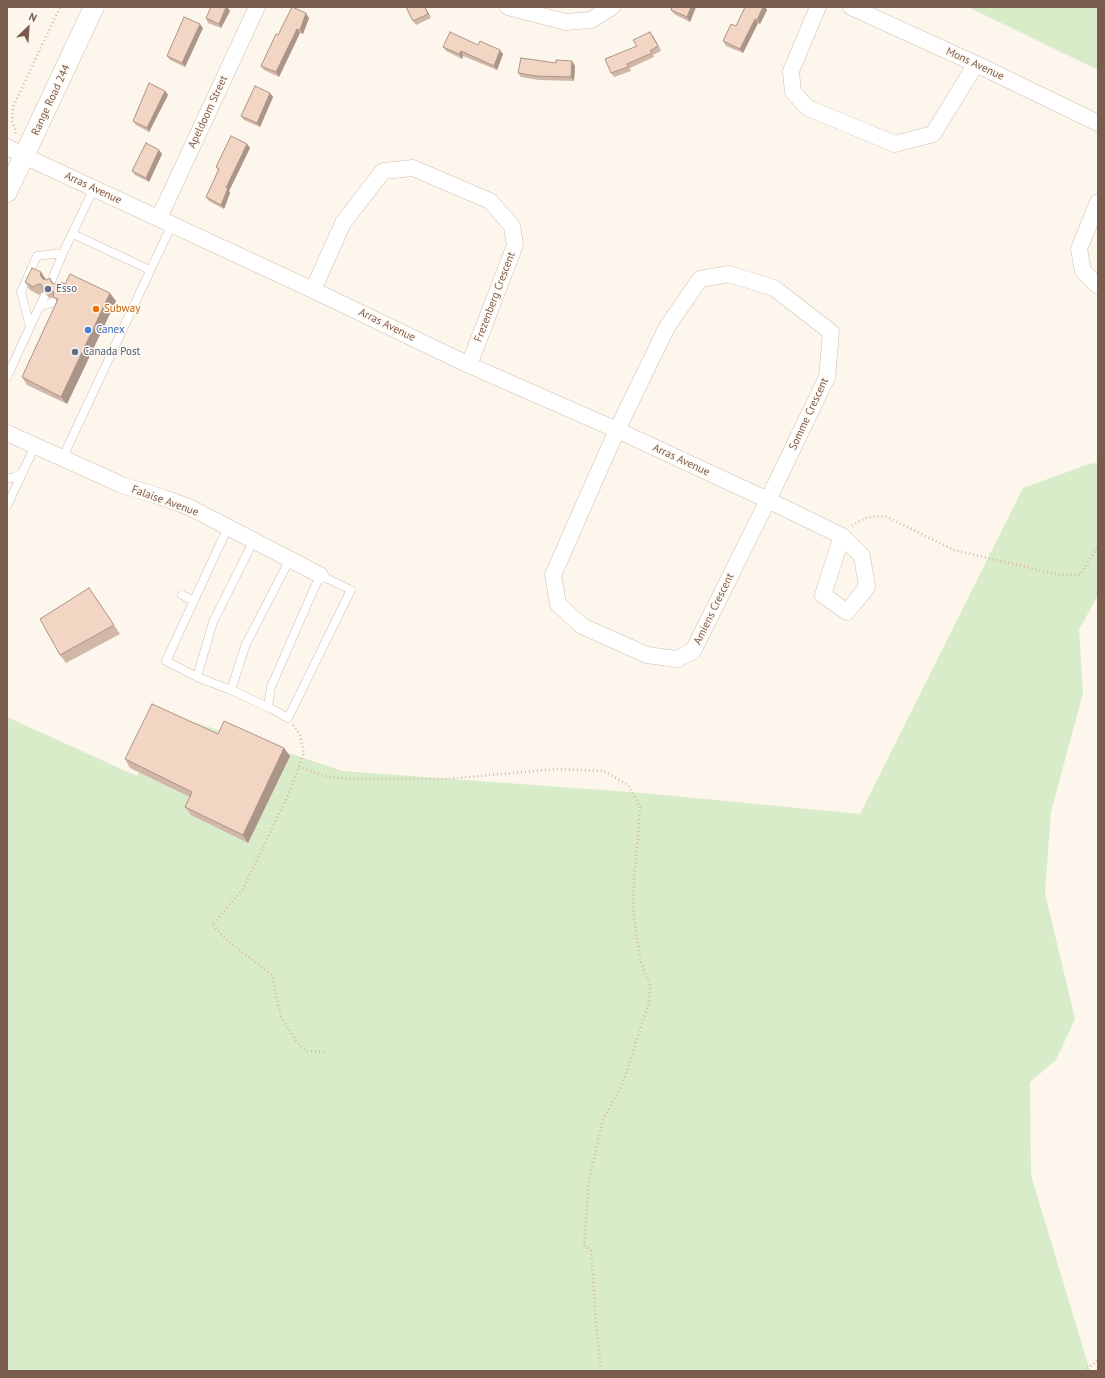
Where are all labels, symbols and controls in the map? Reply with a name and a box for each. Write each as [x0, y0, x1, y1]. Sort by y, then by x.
north arrow [8, 8, 48, 48]
text: N [27, 9, 39, 25]
street label: Mons Avenue [944, 45, 1006, 83]
street label: Range Road 244 [29, 63, 73, 137]
street label: Apeldoom Street [185, 73, 231, 151]
street label: Arras Avenue [62, 169, 124, 207]
street label: Frezenberg Crescent [472, 250, 518, 344]
place label: Esso [56, 282, 77, 296]
marker: Esso [43, 284, 53, 294]
place label: Subway [104, 302, 140, 316]
marker: Subway [91, 304, 101, 314]
street label: Arras Avenue [357, 306, 417, 344]
place label: Canex [96, 323, 125, 337]
marker: Canex [83, 325, 93, 335]
place label: Canada Post [83, 345, 140, 359]
marker: Canada Post [70, 347, 80, 357]
street label: Somme Crescent [786, 376, 832, 452]
street label: Arras Avenue [650, 441, 712, 479]
street label: Falaise Avenue [130, 483, 200, 519]
street label: Amiens Crescent [691, 571, 737, 647]

